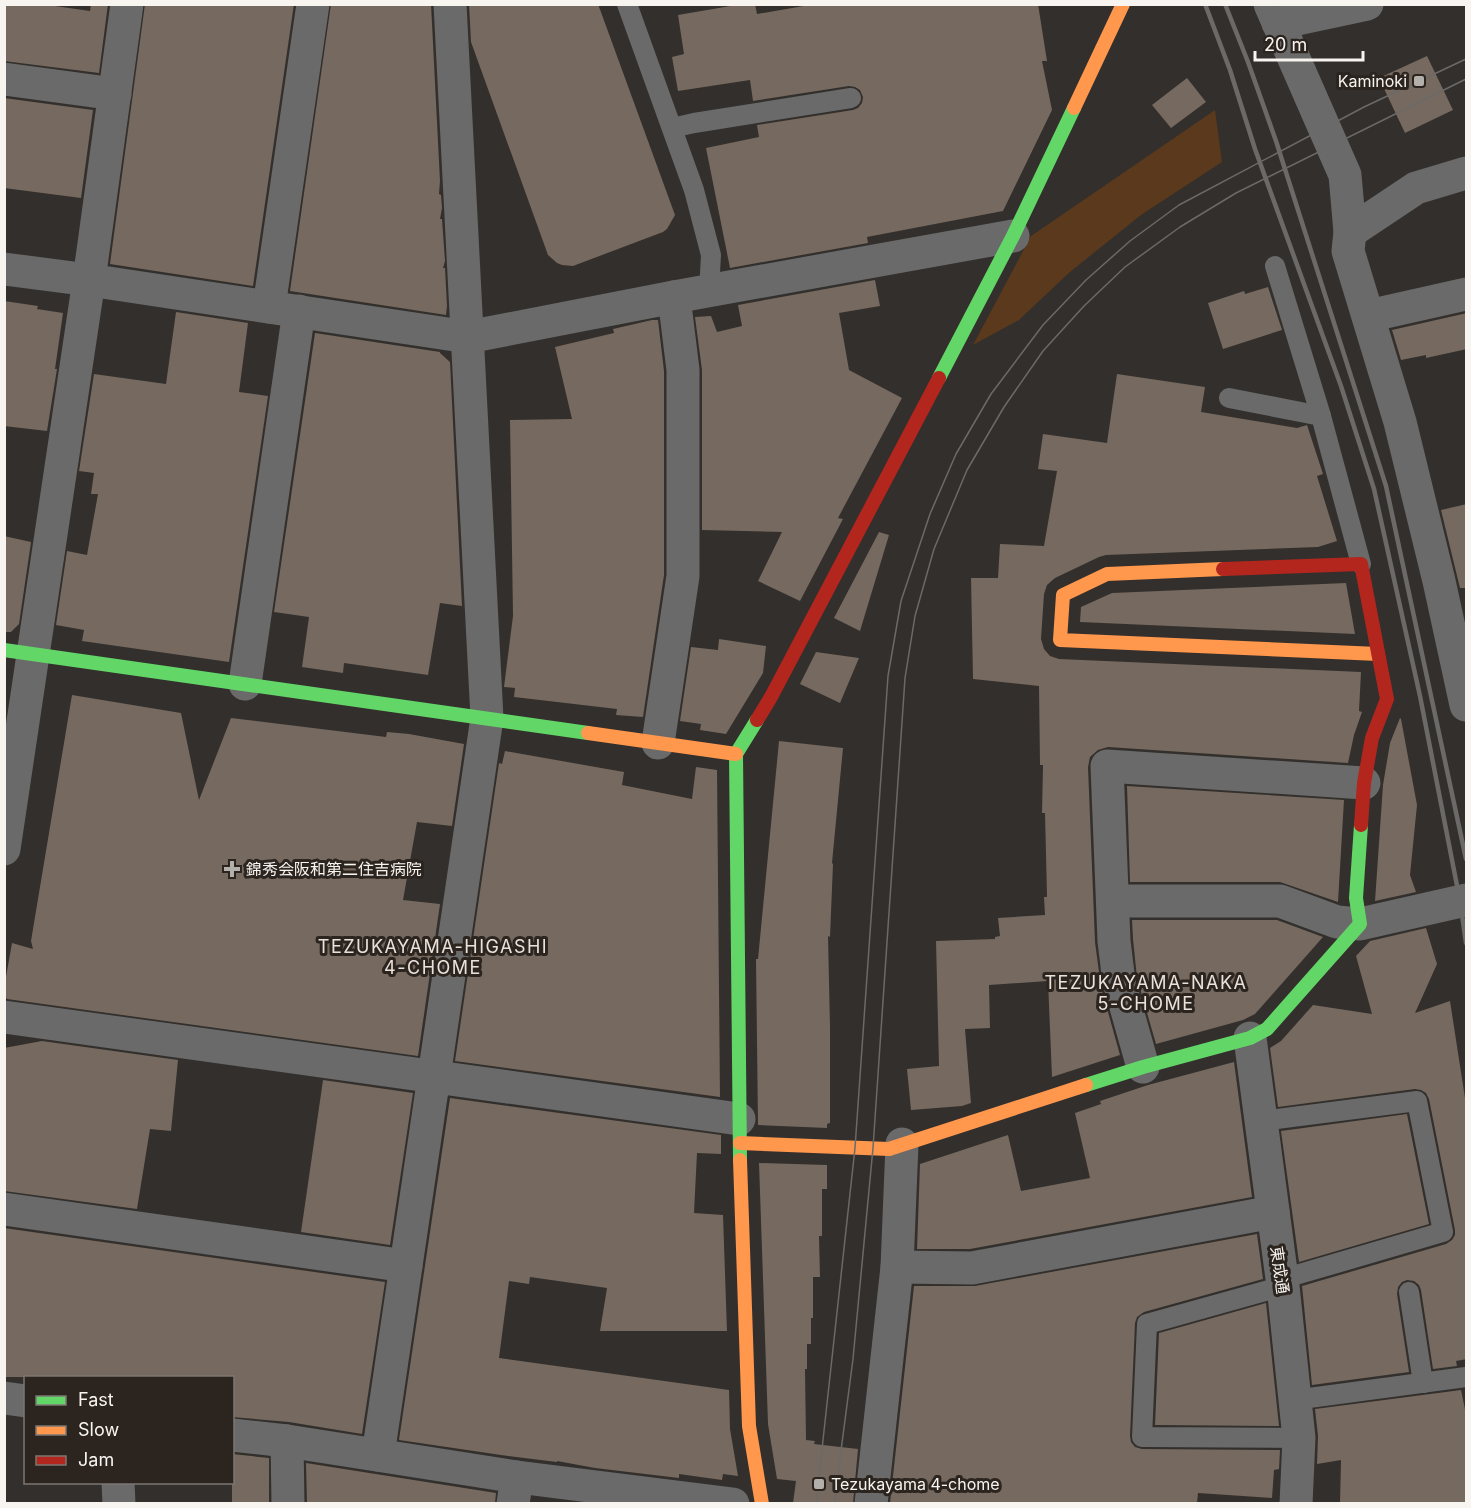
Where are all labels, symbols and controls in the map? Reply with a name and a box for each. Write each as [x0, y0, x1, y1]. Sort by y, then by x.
scale bar [1255, 24, 1363, 62]
text: 20 m [1264, 34, 1307, 55]
place label: Kaminoki [1338, 71, 1407, 91]
marker: Kaminoki [1412, 74, 1426, 88]
place label: 錦秀会阪和第二住吉病院 [246, 859, 422, 879]
marker: 錦秀会阪和第二住吉病院 [223, 860, 241, 878]
district label: TEZUKAYAMA-HIGASHI 4-CHOME [318, 936, 548, 978]
district label: TEZUKAYAMA-NAKA 5-CHOME [1045, 972, 1248, 1014]
street label: 東成通 [1267, 1245, 1293, 1295]
legend [24, 1376, 234, 1484]
text: Fast [78, 1389, 114, 1410]
text: Slow [78, 1419, 119, 1440]
text: Jam [78, 1449, 114, 1470]
place label: Tezukayama 4-chome [831, 1474, 1000, 1494]
marker: Tezukayama 4-chome [812, 1477, 826, 1491]

